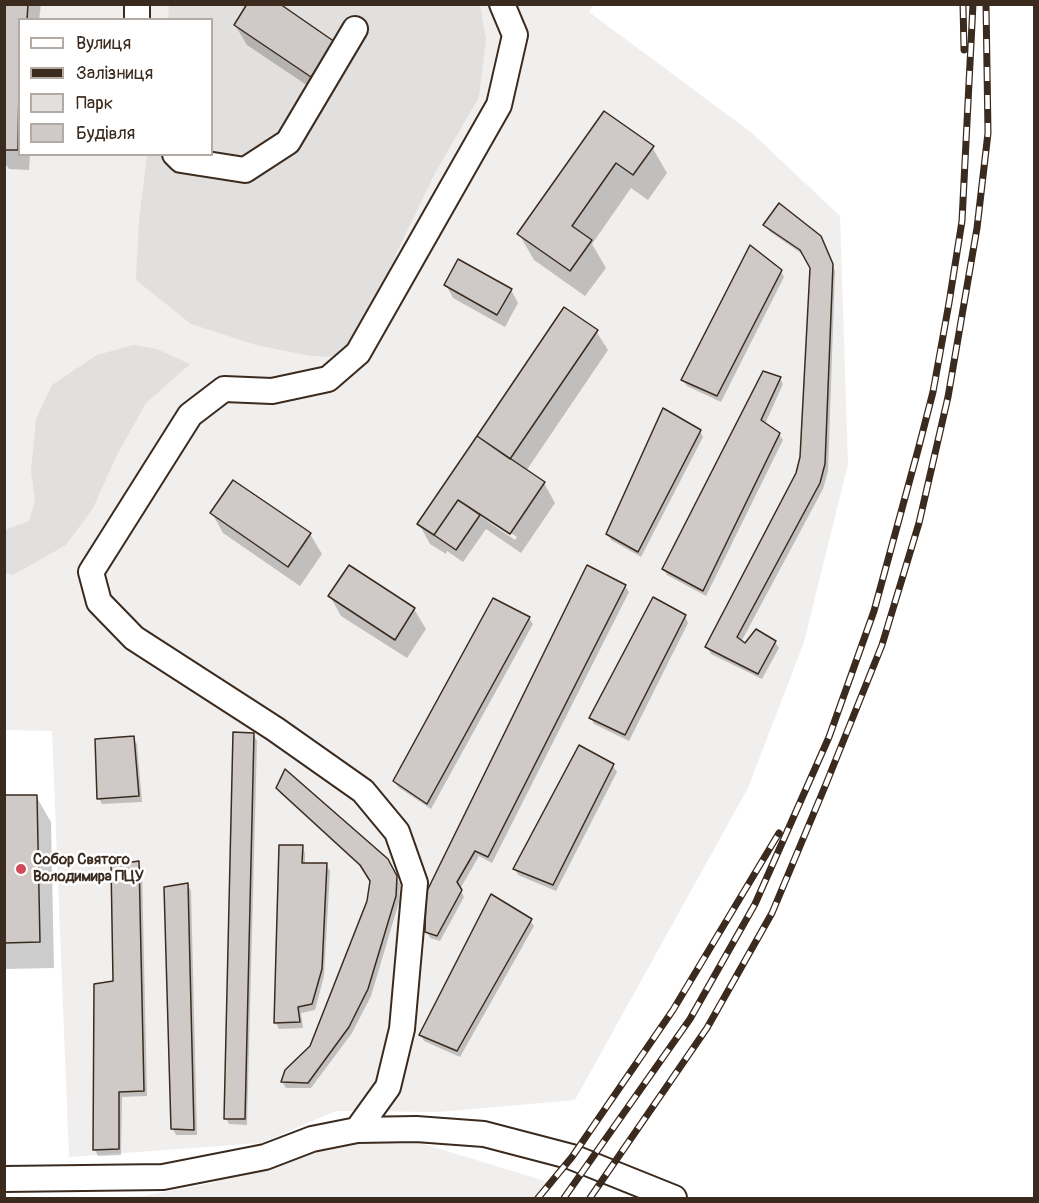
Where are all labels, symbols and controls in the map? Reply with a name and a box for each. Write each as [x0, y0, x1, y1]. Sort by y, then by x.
legend [18, 18, 213, 156]
text: Вулиця [76, 32, 131, 55]
text: Залізниця [76, 62, 153, 85]
text: Парк [76, 92, 113, 115]
text: Будівля [76, 122, 135, 145]
place label: Собор Святого Володимира ПЦУ [33, 851, 144, 886]
marker: Собор Святого Володимира ПЦУ [14, 862, 28, 876]

